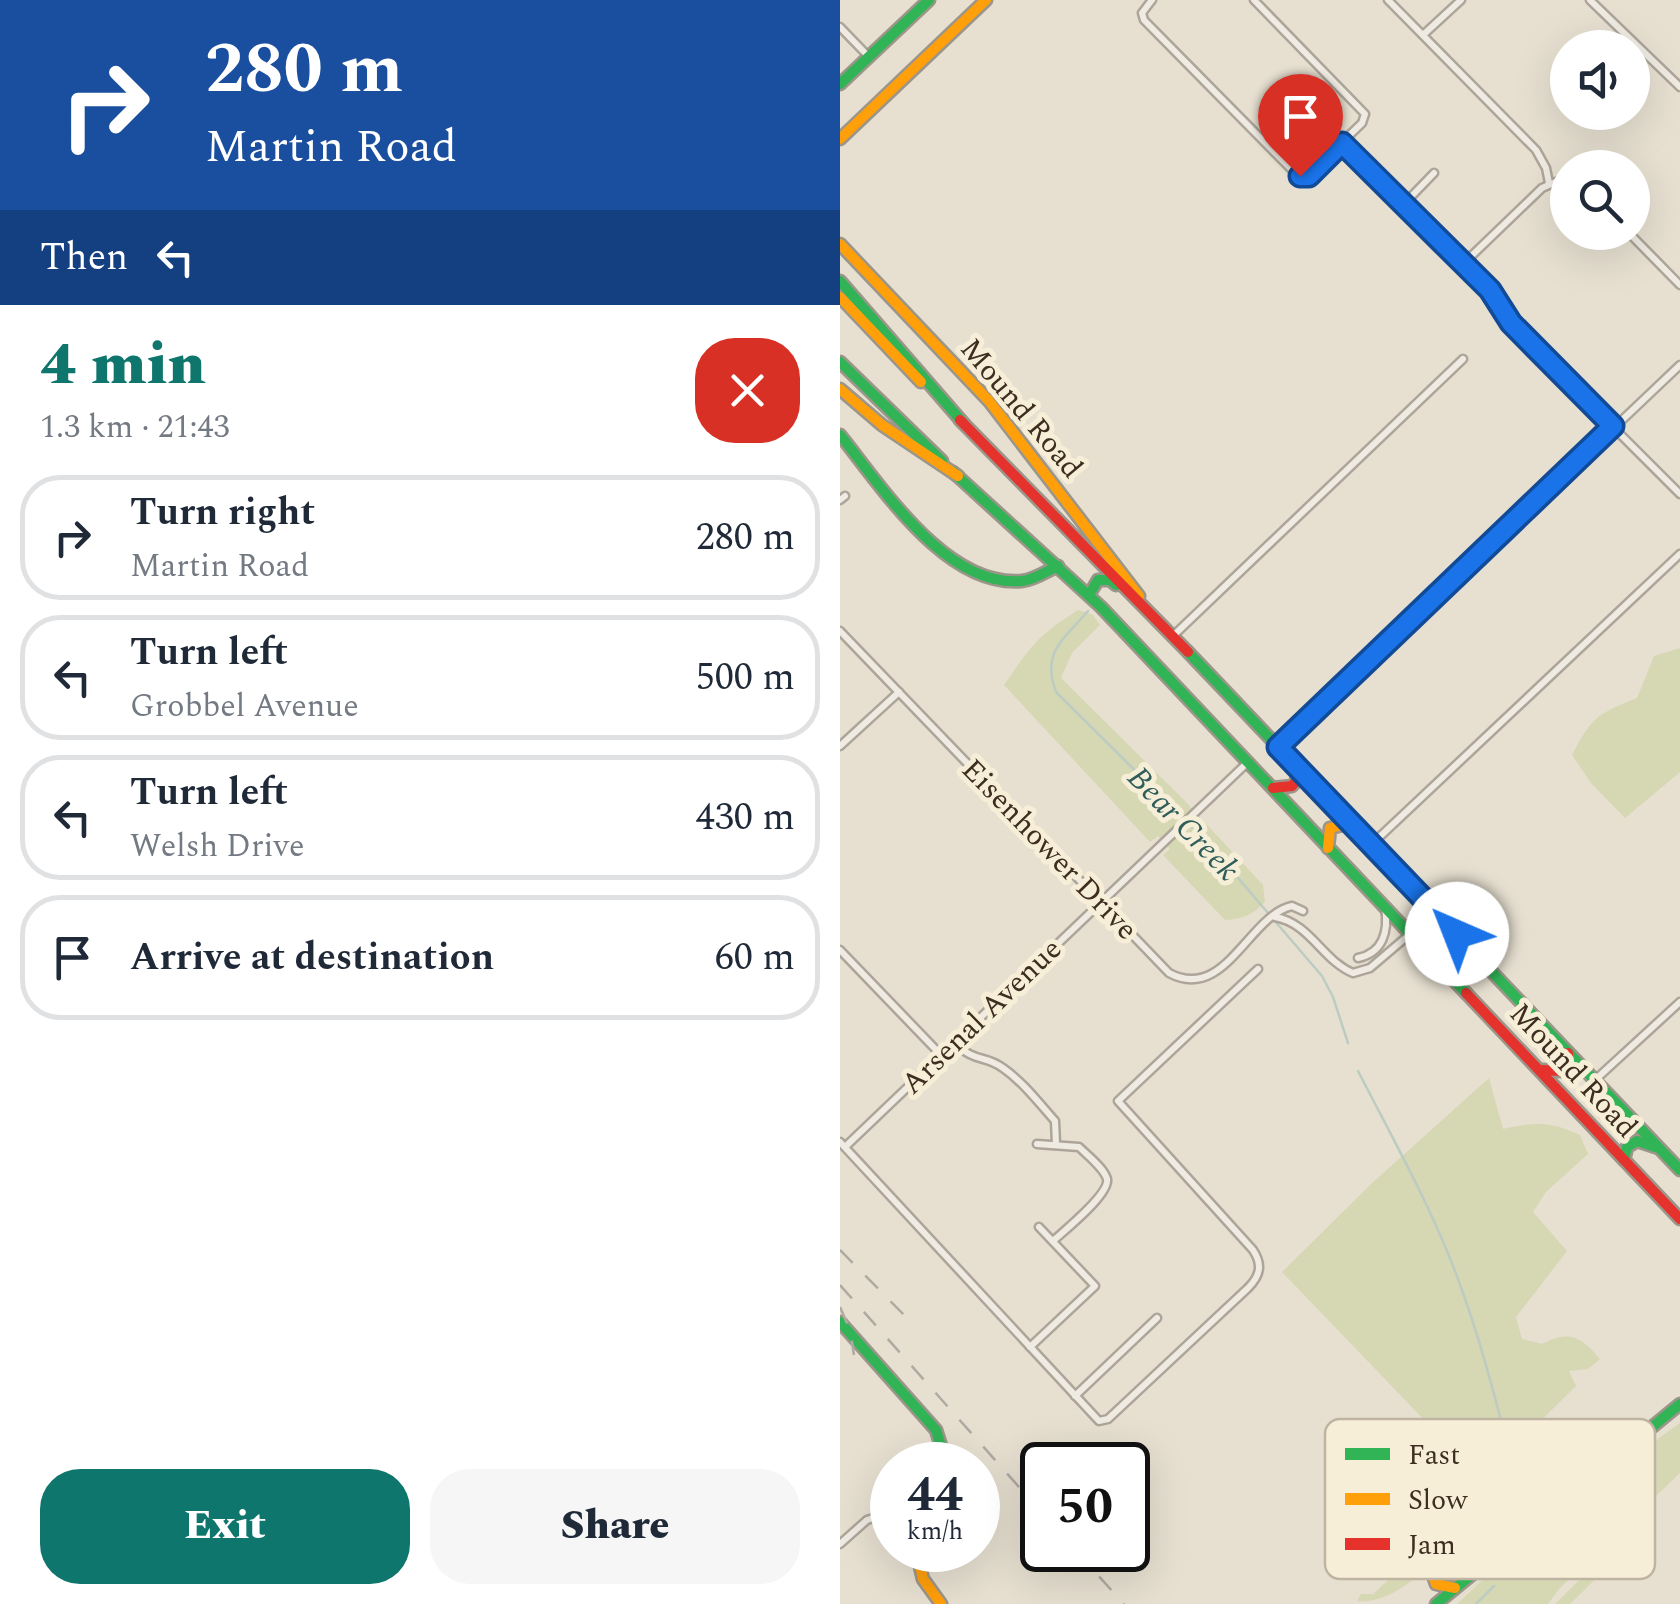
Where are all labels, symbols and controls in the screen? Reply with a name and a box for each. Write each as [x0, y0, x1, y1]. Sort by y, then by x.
text: 280 m [205, 17, 403, 123]
map controls [1550, 30, 1650, 250]
button: sound [1550, 30, 1650, 130]
icon: right [40, 40, 170, 170]
pin [1258, 74, 1343, 177]
icon: arrive [1273, 89, 1328, 144]
text: Martin Road [205, 113, 457, 182]
button: search [1550, 150, 1650, 250]
text: Then [40, 229, 128, 287]
icon: left [148, 230, 203, 285]
text: 4 min [40, 319, 206, 411]
street label: Mound Road [949, 328, 1094, 489]
button: close [695, 338, 800, 443]
text: 1.3 km · 21:43 [40, 403, 229, 452]
text: Turn right [130, 484, 315, 542]
text: 280 m [696, 509, 795, 567]
icon: right [45, 510, 100, 565]
text: Martin Road [130, 542, 309, 591]
text: Turn left [130, 624, 288, 682]
text: 500 m [696, 649, 795, 707]
icon: left [45, 650, 100, 705]
text: Grobbel Avenue [130, 682, 359, 731]
street label: Eisenhower Drive [950, 748, 1148, 951]
water label: Bear Creek [1115, 755, 1251, 893]
text: Turn left [130, 764, 288, 822]
text: 430 m [696, 789, 795, 847]
icon: left [45, 790, 100, 845]
text: Welsh Drive [130, 822, 304, 871]
position arrow [1405, 882, 1509, 986]
street label: Arsenal Avenue [891, 928, 1073, 1106]
text: Arrive at destination [130, 929, 494, 987]
text: 60 m [715, 929, 795, 987]
icon: arrive [45, 930, 100, 985]
street label: Mound Road [1498, 992, 1648, 1149]
legend [1325, 1419, 1655, 1579]
text: Fast [1408, 1434, 1460, 1477]
speed limit sign: 50 [1020, 1442, 1150, 1572]
text: 44 [907, 1457, 963, 1533]
button: Exit [40, 1469, 410, 1584]
button: Share [430, 1469, 800, 1584]
text: Slow [1408, 1479, 1468, 1522]
text: km/h [907, 1513, 963, 1551]
text: Jam [1408, 1524, 1456, 1567]

